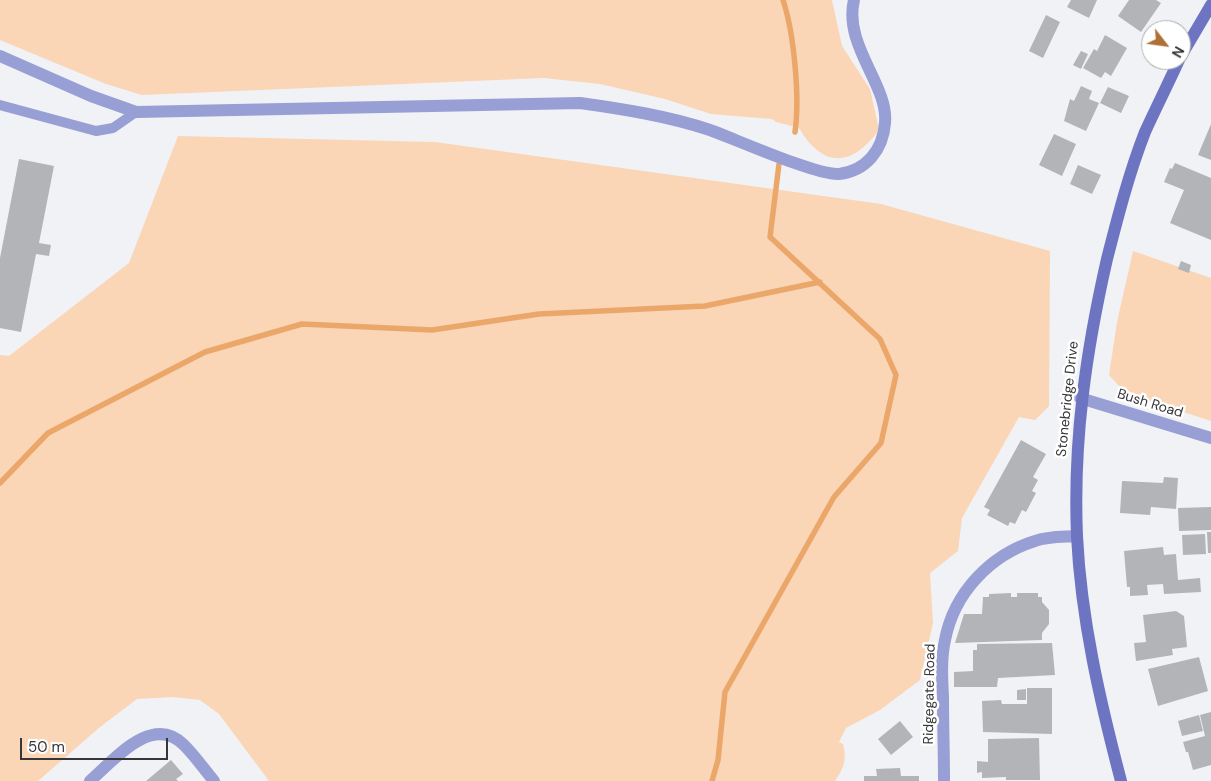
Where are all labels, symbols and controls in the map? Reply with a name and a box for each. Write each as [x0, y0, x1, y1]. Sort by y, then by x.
north arrow [1141, 20, 1191, 70]
text: N [1168, 43, 1188, 61]
street label: Stonebridge Drive [1054, 340, 1082, 458]
street label: Bush Road [1115, 386, 1185, 422]
street label: Ridgegate Road [921, 644, 939, 744]
scale bar [22, 728, 170, 760]
text: 50 m [28, 737, 65, 757]

